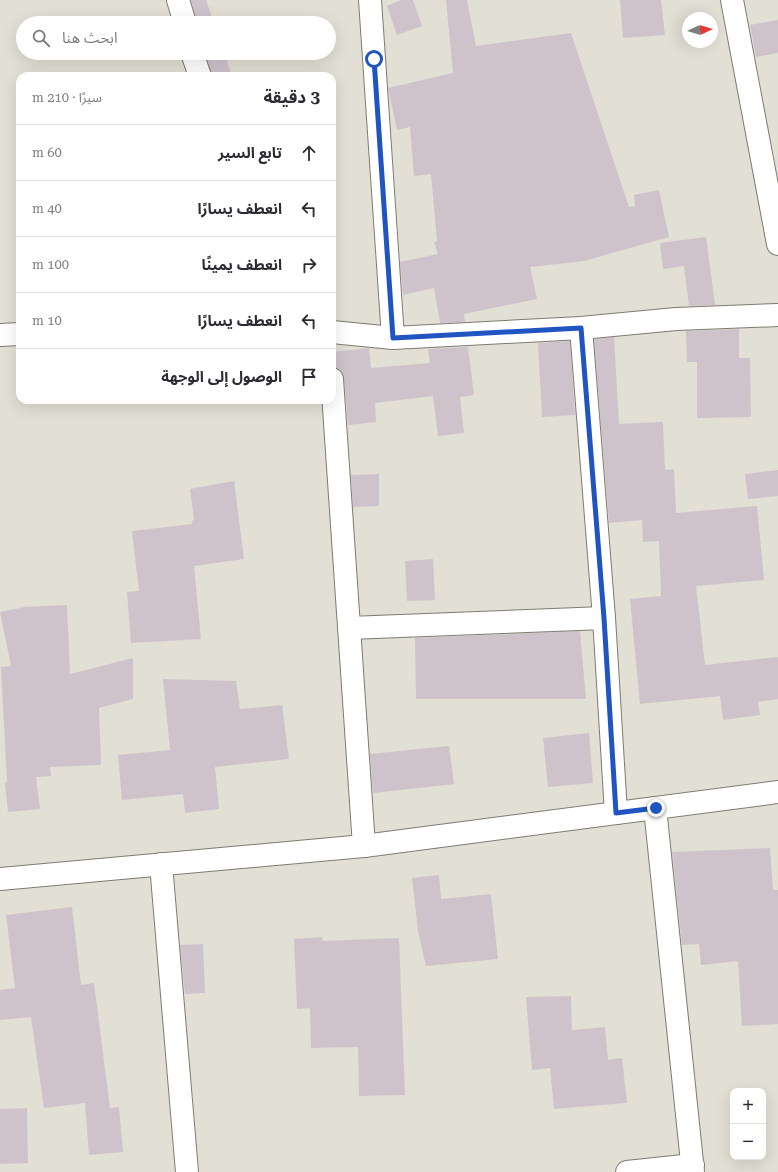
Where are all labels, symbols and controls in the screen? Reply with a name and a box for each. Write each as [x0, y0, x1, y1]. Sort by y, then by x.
north arrow [682, 12, 718, 48]
search box [16, 16, 336, 60]
icon: search [30, 27, 52, 49]
text: ابحث هنا [62, 29, 117, 47]
route start [365, 50, 383, 68]
text: 3 دقيقة [263, 87, 320, 107]
text: سيرًا · 210 m [32, 90, 102, 105]
icon: ahead [298, 142, 320, 164]
text: تابع السير [218, 144, 282, 162]
text: 60 m [32, 145, 62, 160]
icon: left [298, 198, 320, 220]
text: انعطف يسارًا [198, 200, 282, 218]
text: 40 m [32, 201, 62, 216]
icon: right [298, 254, 320, 276]
text: انعطف يمينًا [202, 256, 282, 274]
text: 100 m [32, 257, 69, 272]
icon: left [298, 310, 320, 332]
text: انعطف يسارًا [198, 312, 282, 330]
text: 10 m [32, 313, 62, 328]
icon: arrive [298, 366, 320, 388]
text: الوصول إلى الوجهة [161, 368, 282, 386]
route end [647, 799, 665, 817]
map controls [730, 1088, 766, 1160]
button: + [730, 1088, 766, 1124]
button: − [730, 1124, 766, 1160]

